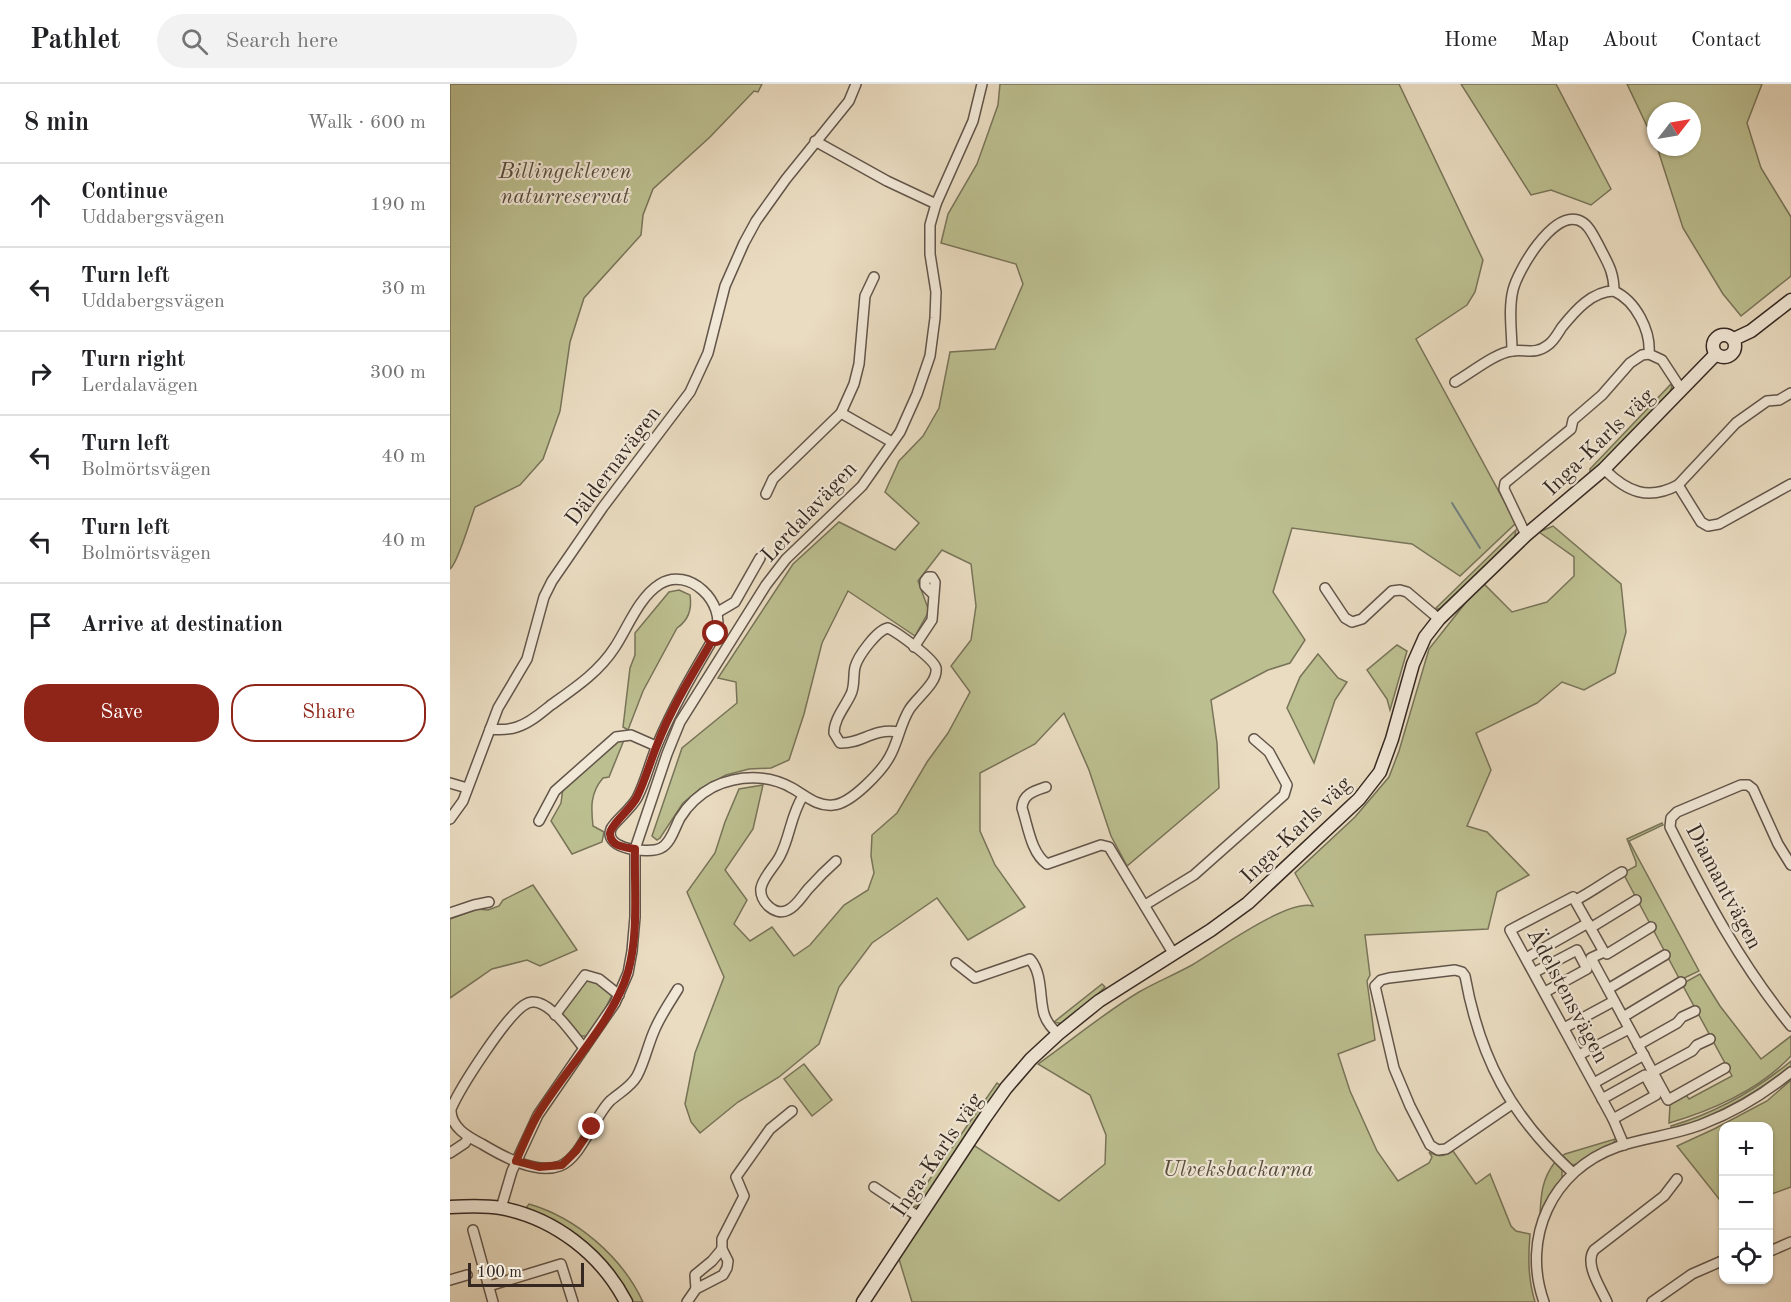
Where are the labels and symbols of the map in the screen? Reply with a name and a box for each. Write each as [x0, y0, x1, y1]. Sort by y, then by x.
north arrow [1647, 102, 1701, 156]
park label: Billingekleven naturreservat [498, 161, 632, 208]
street label: Inga-Karls väg [1540, 384, 1659, 500]
street label: Däldernavägen [562, 402, 665, 530]
street label: Lerdalavägen [758, 458, 861, 567]
route start [702, 620, 728, 646]
street label: Inga-Karls väg [1237, 772, 1356, 888]
street label: Diamantvägen [1681, 821, 1765, 953]
street label: Ädelstensvägen [1522, 923, 1615, 1067]
street label: Inga-Karls väg [888, 1089, 987, 1221]
route end [578, 1113, 604, 1139]
park label: Ulveksbackarna [1162, 1159, 1314, 1181]
scale bar [468, 1260, 584, 1288]

